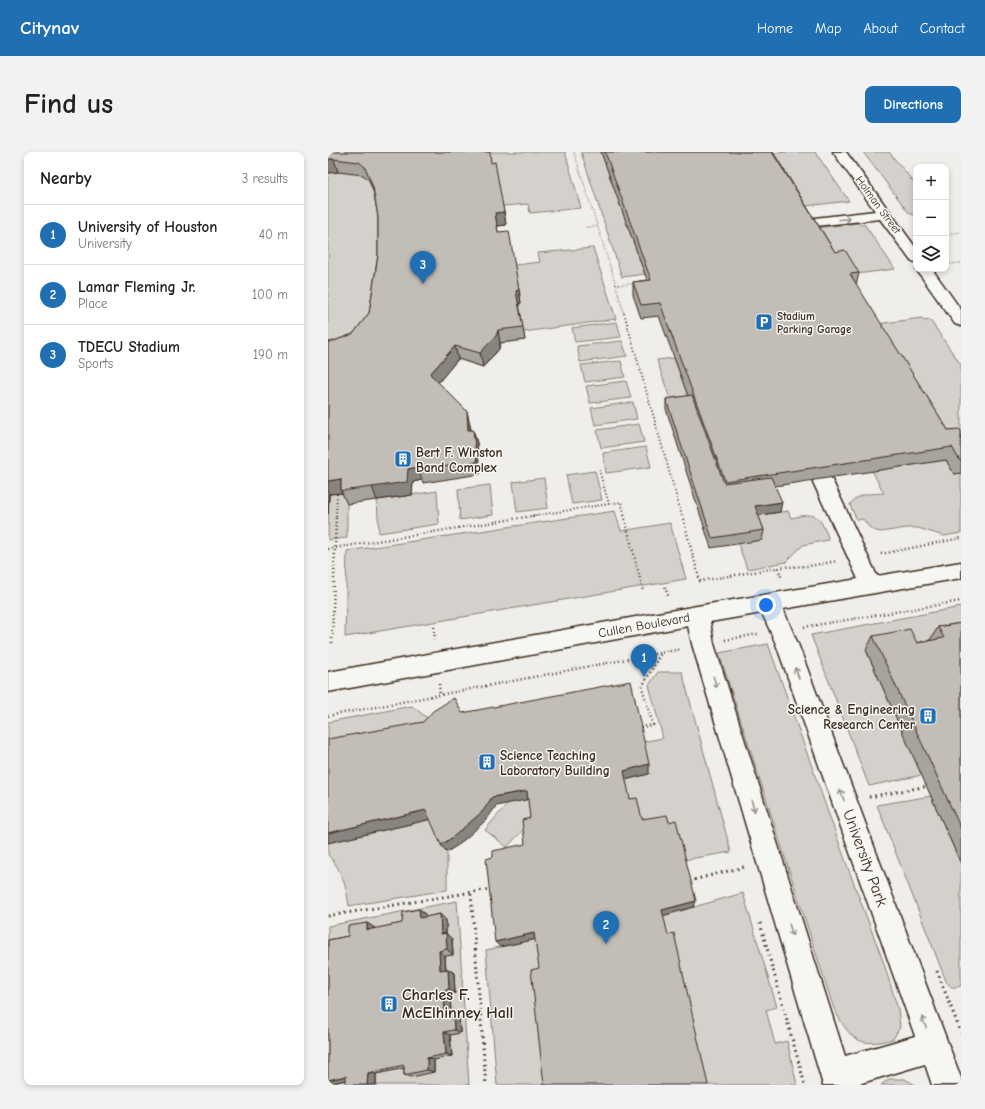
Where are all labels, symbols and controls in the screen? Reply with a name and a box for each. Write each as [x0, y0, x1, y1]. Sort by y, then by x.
text: Citynav [20, 17, 79, 39]
text: Home [757, 20, 793, 37]
text: Map [815, 20, 841, 37]
text: About [863, 20, 898, 37]
text: Contact [920, 20, 965, 37]
button: Directions [865, 86, 961, 123]
text: Find us [24, 88, 113, 120]
map controls [913, 164, 949, 272]
button: + [913, 164, 949, 200]
text: Nearby [40, 169, 91, 188]
text: 3 results [242, 171, 288, 186]
street label: Holman Street [853, 174, 904, 237]
button: − [913, 200, 949, 236]
one-way arrow [838, 215, 851, 222]
text: University of Houston [78, 218, 217, 236]
text: 1 [50, 227, 56, 242]
text: 40 m [259, 227, 288, 242]
text: University [78, 236, 132, 251]
button: layers [913, 236, 949, 272]
pin: 3 [410, 251, 436, 284]
text: Lamar Fleming Jr. [78, 278, 196, 296]
text: 2 [50, 287, 56, 302]
text: 100 m [252, 287, 288, 302]
text: Place [78, 296, 108, 311]
place label: Stadium Parking Garage [777, 310, 852, 336]
parking icon: Stadium Parking Garage [754, 312, 774, 332]
text: TDECU Stadium [78, 338, 180, 356]
text: 3 [50, 347, 56, 362]
text: 190 m [253, 347, 288, 362]
text: Sports [78, 356, 113, 371]
place label: Bert F. Winston Band Complex [416, 445, 503, 475]
building icon: Bert F. Winston Band Complex [393, 449, 413, 469]
your location [756, 595, 776, 615]
street label: Cullen Boulevard [597, 610, 691, 640]
pin: 1 [631, 644, 657, 677]
one-way arrow [793, 667, 801, 679]
one-way arrow [711, 675, 719, 687]
place label: Science & Engineering Research Center [788, 702, 916, 732]
building icon: Science & Engineering Research Center [918, 706, 938, 726]
place label: Science Teaching Laboratory Building [500, 748, 610, 778]
building icon: Science Teaching Laboratory Building [477, 752, 497, 772]
one-way arrow [837, 789, 845, 801]
one-way arrow [750, 799, 757, 812]
street label: University Park [839, 807, 891, 909]
pin: 2 [593, 911, 619, 944]
one-way arrow [788, 924, 795, 937]
place label: Charles F. McElhinney Hall [402, 986, 513, 1022]
building icon: Charles F. McElhinney Hall [379, 994, 399, 1014]
one-way arrow [920, 1017, 928, 1029]

